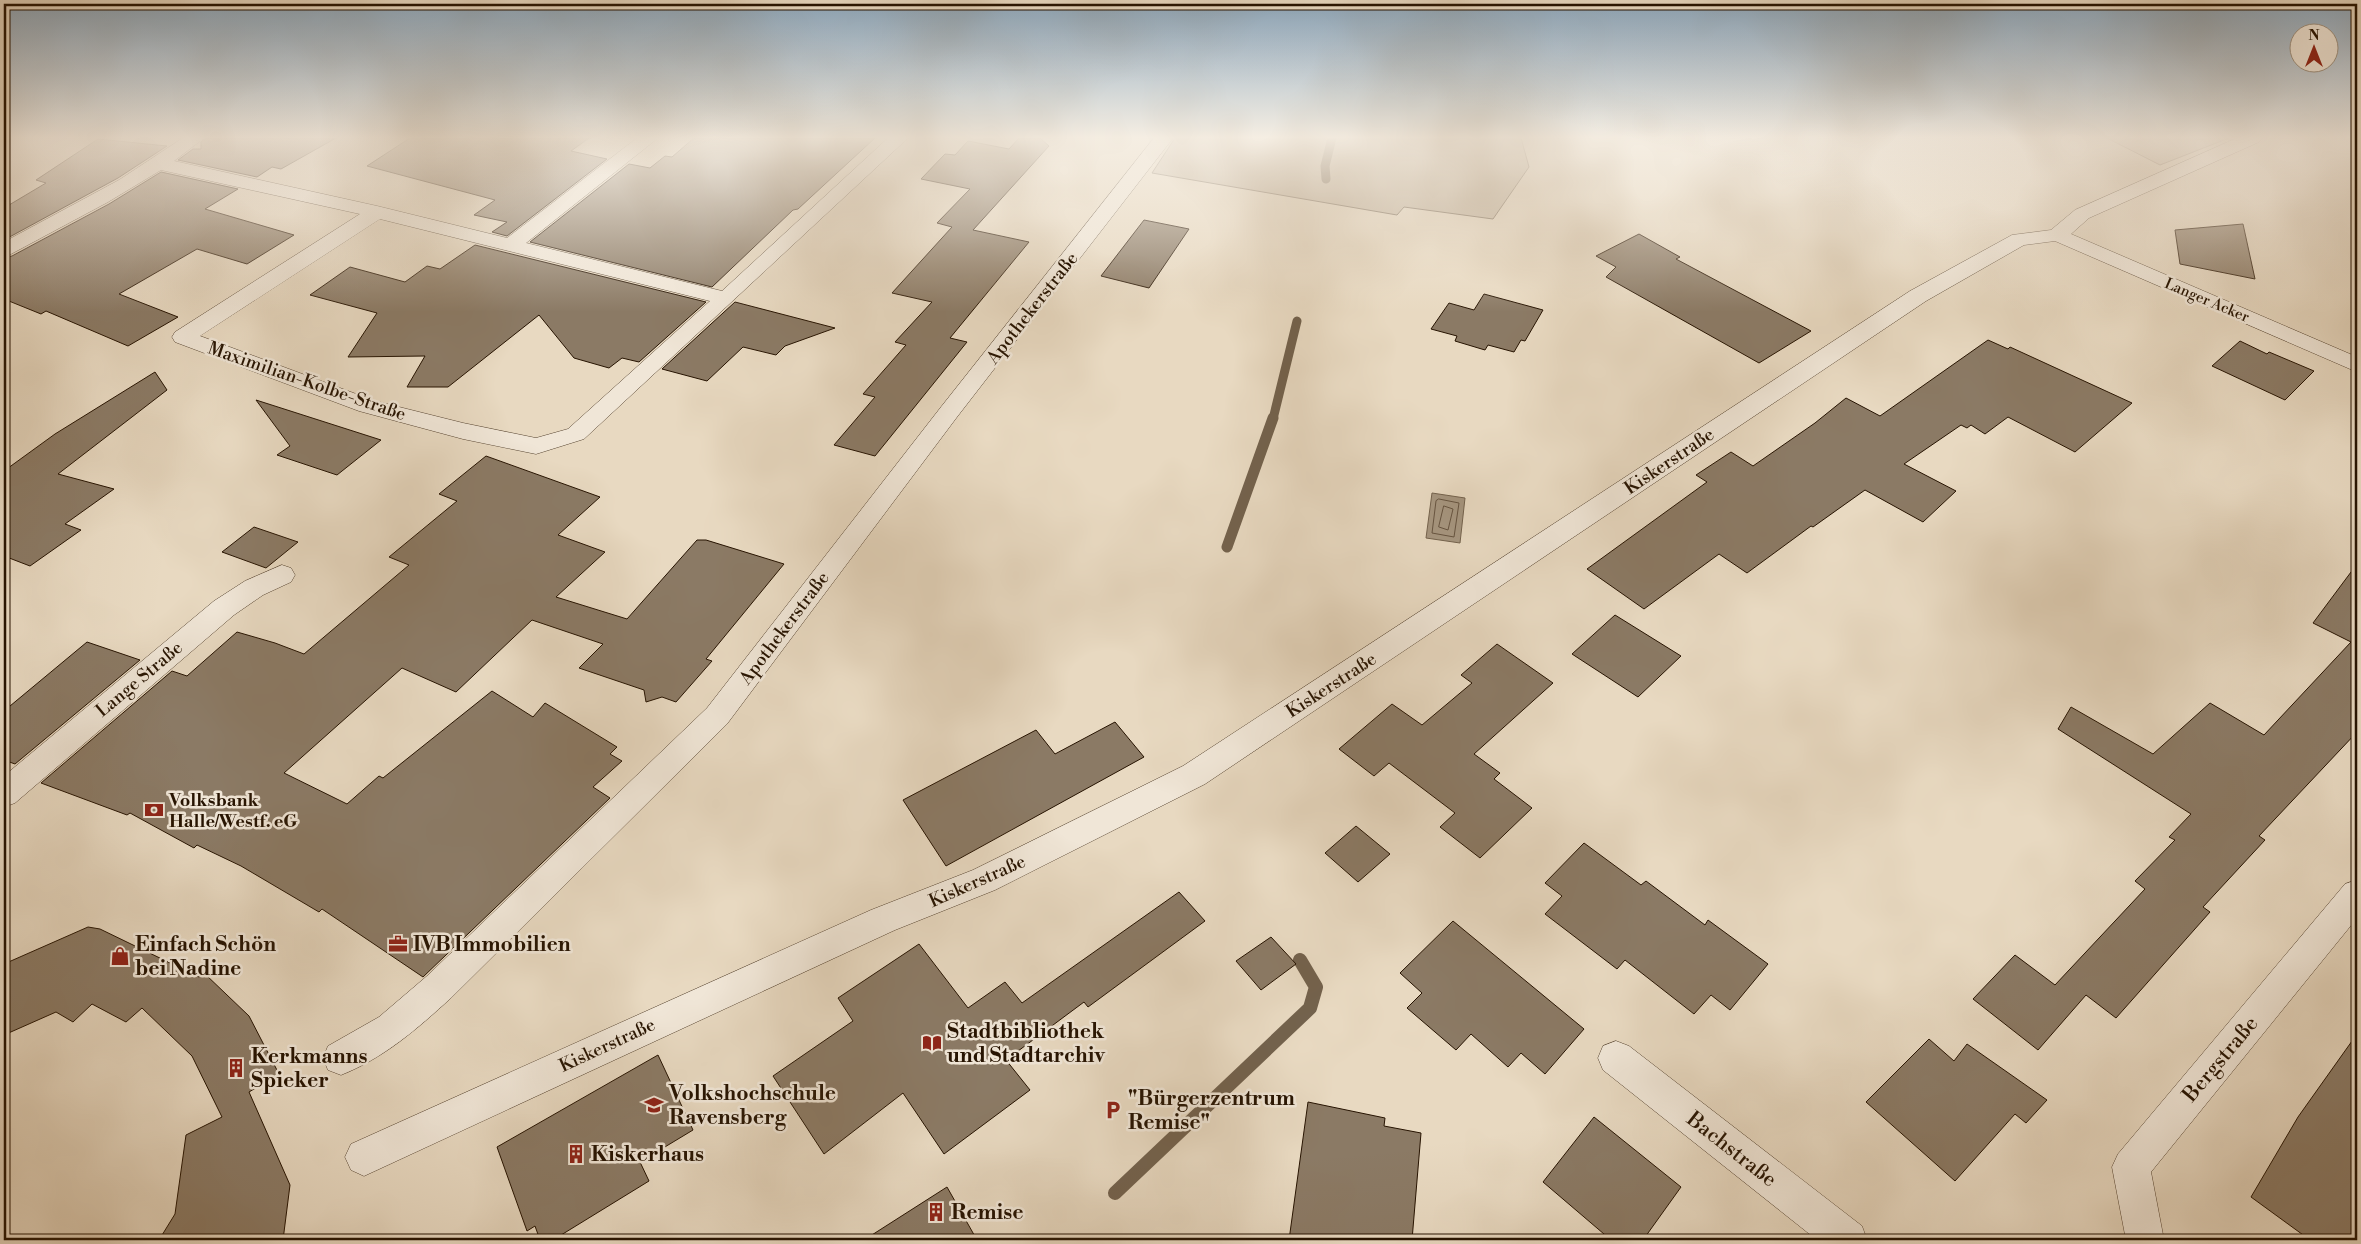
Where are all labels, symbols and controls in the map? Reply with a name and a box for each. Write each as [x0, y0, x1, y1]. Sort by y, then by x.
north arrow [2288, 22, 2338, 72]
text: N [2308, 27, 2320, 45]
street label: Apothekerstraße [981, 248, 1083, 370]
street label: Langer Acker [2161, 274, 2253, 327]
street label: Maximilian-Kolbe-Straße [205, 337, 409, 426]
street label: Kiskerstraße [1620, 423, 1719, 500]
street label: Apothekerstraße [734, 567, 834, 690]
street label: Lange Straße [91, 636, 187, 722]
street label: Kiskerstraße [1282, 648, 1381, 723]
place label: Volksbank Halle/Westf. eG [168, 789, 298, 833]
bank icon: Volksbank Halle/Westf. eG [143, 799, 165, 821]
street label: Kiskerstraße [925, 850, 1029, 913]
place label: Einfach Schön bei Nadine [135, 932, 276, 982]
place label: IVB Immobilien [413, 932, 571, 958]
office icon: IVB Immobilien [387, 933, 409, 955]
shop icon: Einfach Schön bei Nadine [109, 945, 131, 967]
street label: Bergstraße [2177, 1011, 2264, 1109]
street label: Kiskerstraße [555, 1013, 659, 1078]
place label: Stadtbibliothek und Stadtarchiv [947, 1019, 1106, 1069]
library icon: Stadtbibliothek und Stadtarchiv [921, 1032, 943, 1054]
place label: Kerkmanns Spieker [251, 1044, 367, 1094]
building icon: Kerkmanns Spieker [225, 1057, 247, 1079]
place label: Volkshochschule Ravensberg [668, 1081, 836, 1131]
place label: "Bürgerzentrum Remise" [1128, 1086, 1295, 1136]
school or university icon: Volkshochschule Ravensberg [643, 1094, 665, 1116]
parking icon: "Bürgerzentrum Remise" [1102, 1099, 1124, 1121]
street label: Bachstraße [1680, 1106, 1782, 1193]
place label: Kiskerhaus [591, 1142, 704, 1168]
building icon: Kiskerhaus [565, 1143, 587, 1165]
place label: Remise [951, 1200, 1024, 1226]
building icon: Remise [925, 1201, 947, 1223]

